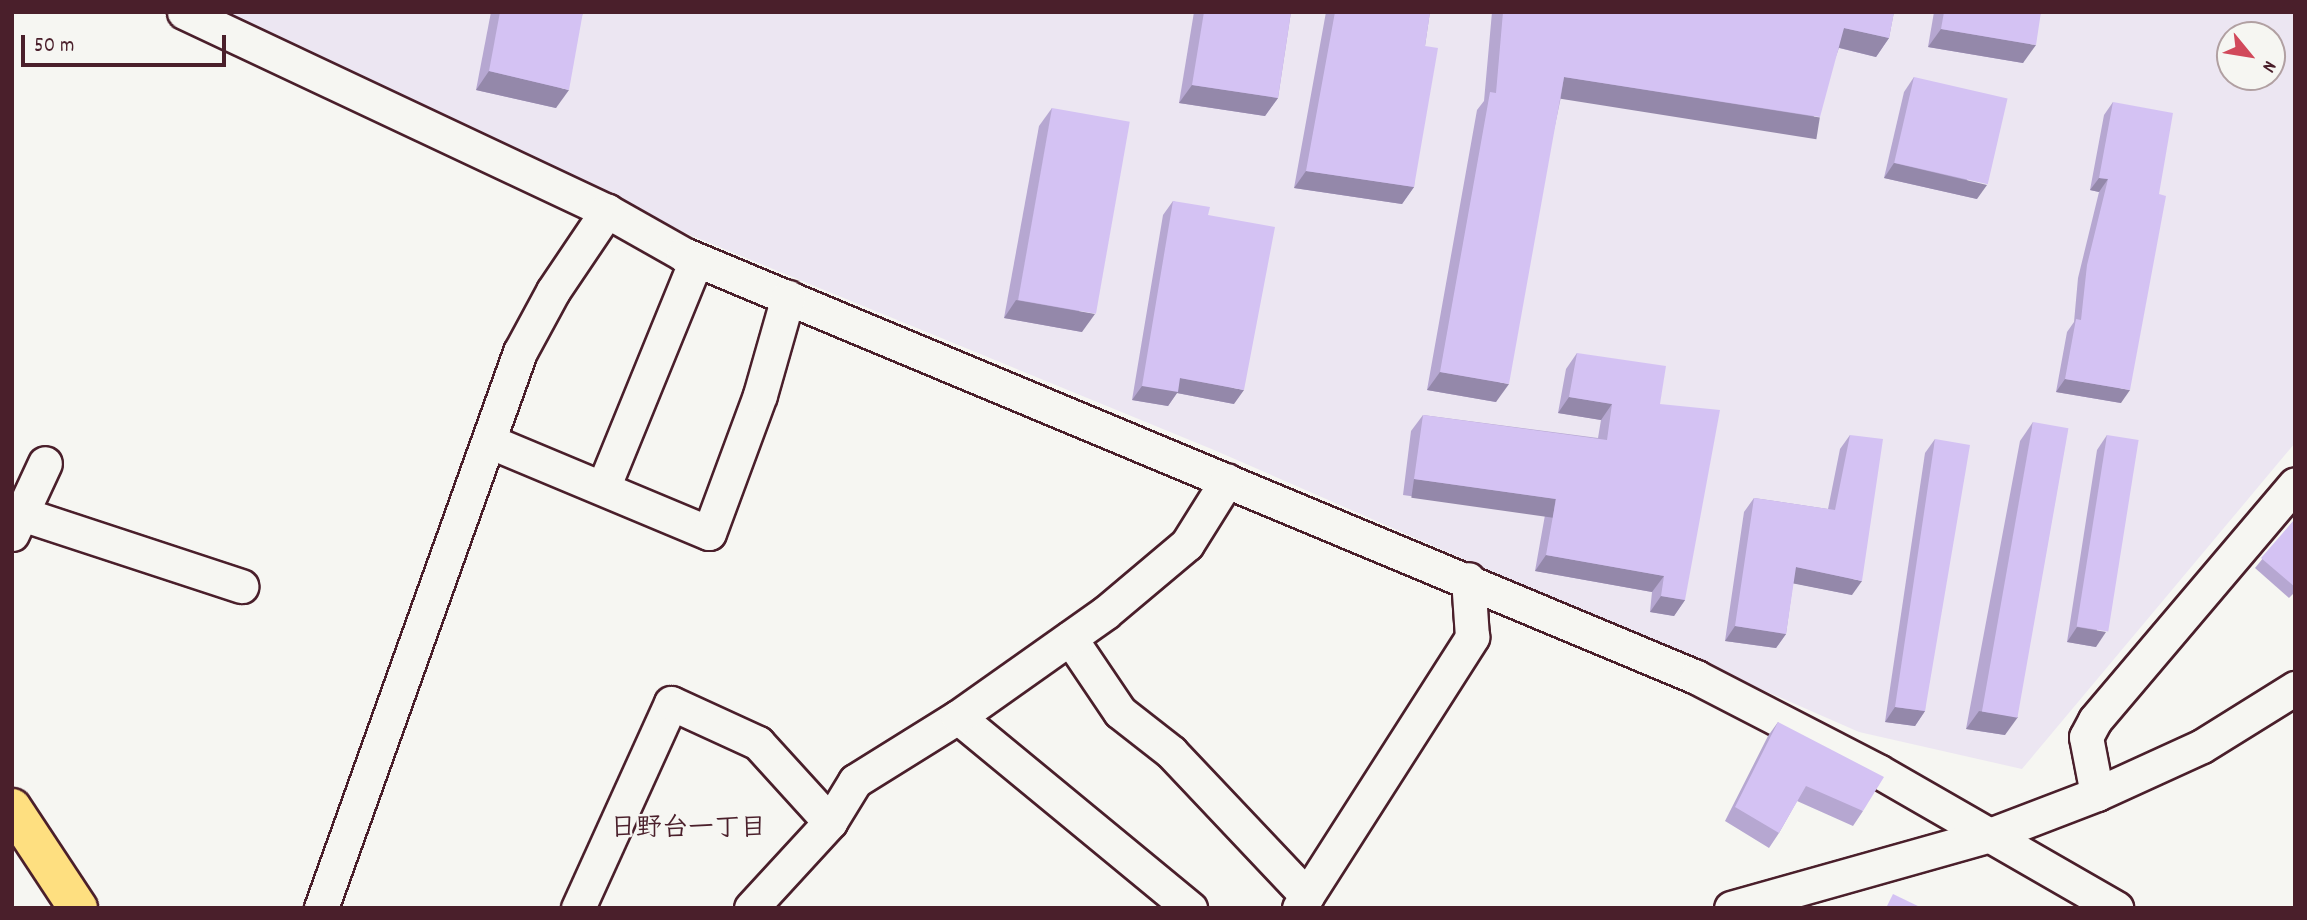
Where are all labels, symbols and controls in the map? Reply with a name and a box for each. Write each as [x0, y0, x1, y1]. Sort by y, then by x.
scale bar [24, 21, 229, 65]
north arrow [2216, 21, 2286, 91]
text: 50 m [34, 32, 74, 62]
text: N [2254, 55, 2282, 77]
district label: 日野台一丁目 [610, 814, 766, 846]

